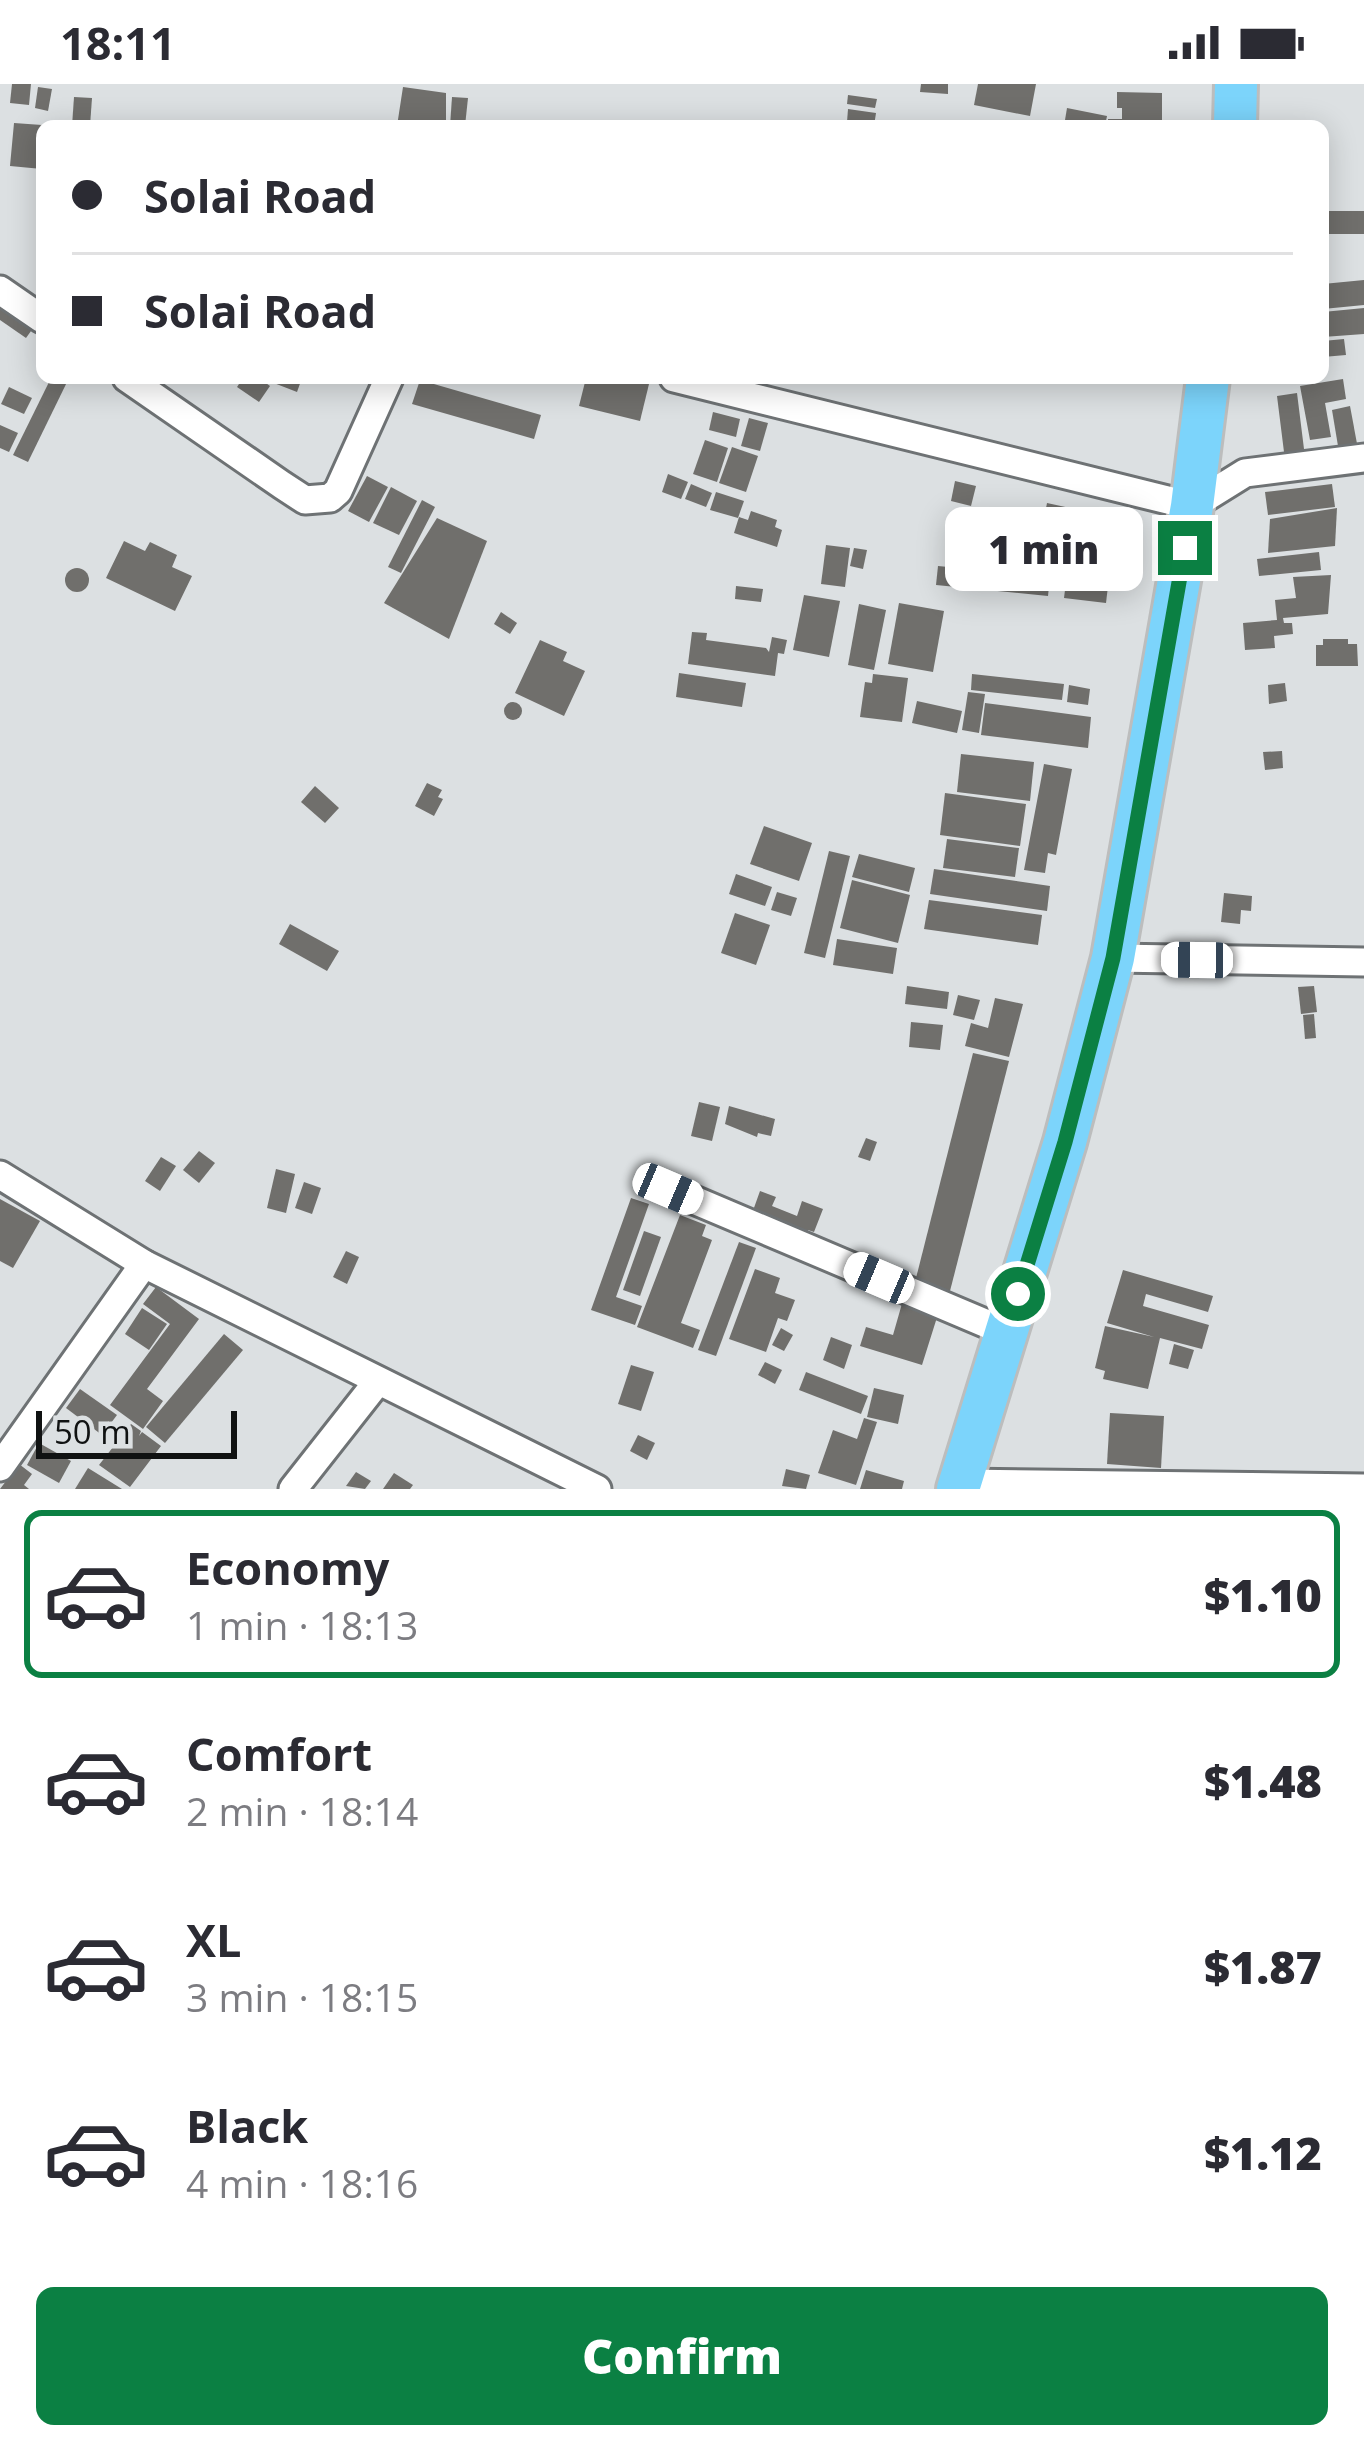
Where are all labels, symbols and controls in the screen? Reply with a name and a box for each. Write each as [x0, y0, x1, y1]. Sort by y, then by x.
text: 18:11 [60, 12, 176, 73]
text: Solai Road [144, 165, 376, 226]
text: Solai Road [144, 280, 376, 341]
callout: 1 min [945, 506, 1143, 590]
route end [1158, 521, 1212, 575]
text: 1 min [989, 522, 1099, 575]
car [1161, 941, 1233, 979]
car [628, 1158, 708, 1220]
car [839, 1247, 919, 1309]
route start [991, 1267, 1045, 1321]
scale bar [36, 1405, 237, 1458]
text: 50 m [54, 1409, 131, 1454]
text: Economy [186, 1537, 389, 1598]
icon: car [42, 1540, 150, 1648]
text: $1.10 [1204, 1564, 1322, 1625]
text: 1 min · 18:13 [186, 1598, 418, 1651]
text: Comfort [186, 1723, 372, 1784]
icon: car [42, 1726, 150, 1834]
text: $1.48 [1204, 1750, 1322, 1811]
text: 2 min · 18:14 [186, 1784, 418, 1837]
text: XL [186, 1909, 241, 1970]
icon: car [42, 1912, 150, 2020]
text: $1.87 [1204, 1936, 1322, 1997]
text: 3 min · 18:15 [186, 1970, 418, 2023]
text: Black [186, 2095, 308, 2156]
icon: car [42, 2098, 150, 2206]
text: $1.12 [1204, 2122, 1322, 2183]
text: 4 min · 18:16 [186, 2156, 418, 2209]
button: Confirm [36, 2287, 1328, 2425]

